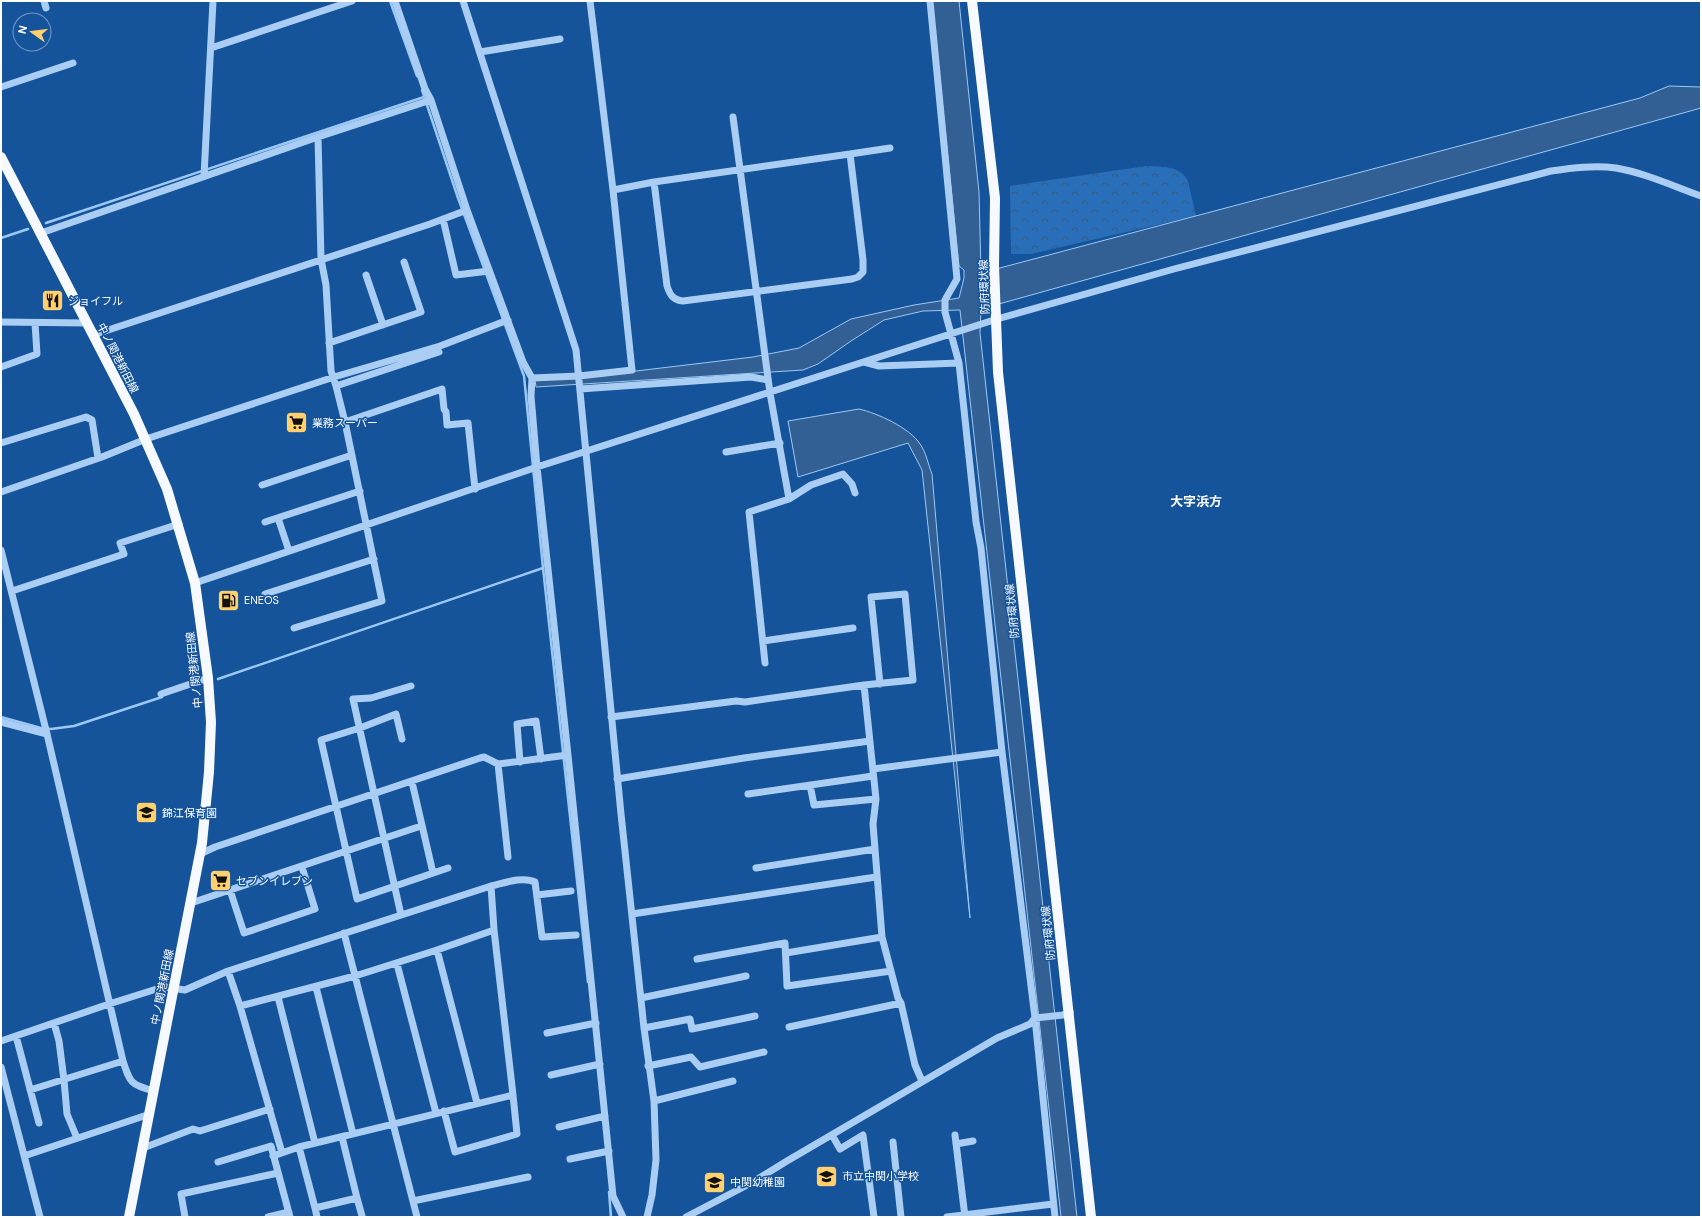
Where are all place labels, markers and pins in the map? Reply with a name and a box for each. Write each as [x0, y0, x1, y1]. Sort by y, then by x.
restaurant icon: ジョイフル [39, 288, 65, 314]
place label: ジョイフル [68, 294, 123, 308]
supermarket icon: 業務スーパー [283, 410, 309, 436]
place label: 業務スーパー [312, 416, 378, 430]
fuel station icon: ENEOS [215, 587, 241, 613]
place label: ENEOS [244, 593, 279, 607]
school or university icon: 錦江保育園 [134, 800, 160, 826]
place label: 錦江保育園 [162, 806, 217, 820]
supermarket icon: セブンイレブン [207, 868, 233, 894]
place label: セブンイレブン [236, 874, 313, 888]
school or university icon: 市立中関小学校 [814, 1163, 840, 1189]
school or university icon: 中関幼稚園 [702, 1169, 728, 1195]
place label: 市立中関小学校 [842, 1169, 919, 1183]
place label: 中関幼稚園 [730, 1175, 785, 1189]

